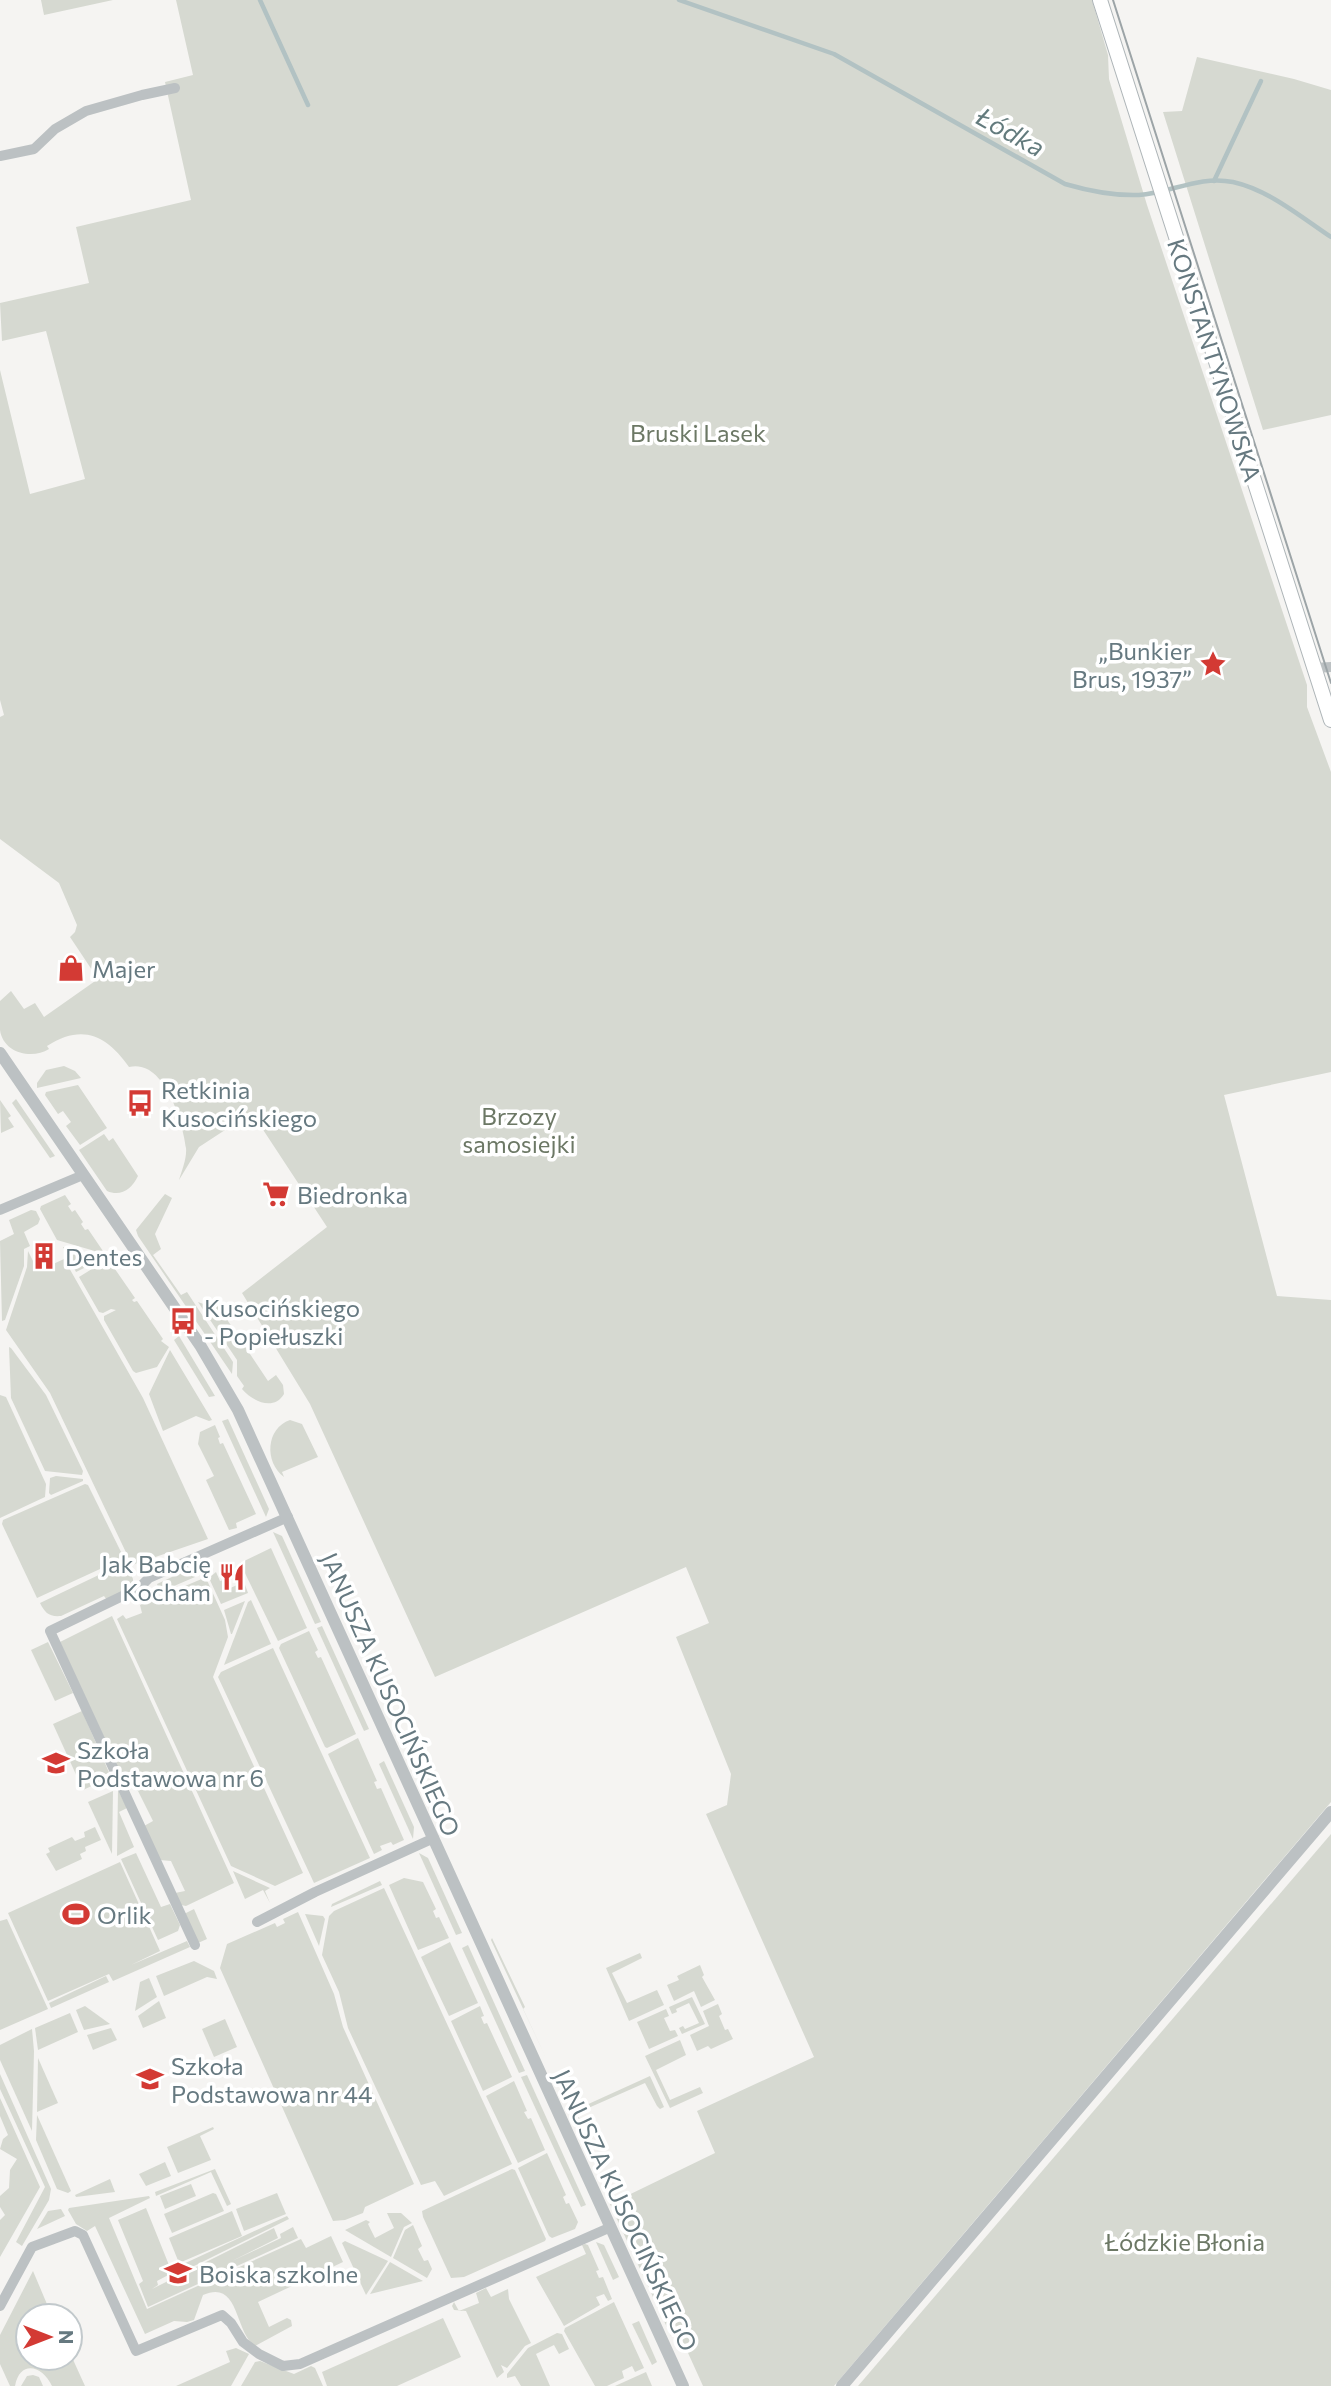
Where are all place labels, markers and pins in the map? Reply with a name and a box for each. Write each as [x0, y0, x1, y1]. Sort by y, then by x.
place label: „Bunkier Brus, 1937” [1072, 636, 1192, 693]
place icon: „Bunkier Brus, 1937” [1198, 649, 1228, 679]
shop icon: Majer [56, 953, 86, 983]
place label: Majer [92, 954, 156, 983]
place label: Retkinia Kusocińskiego [161, 1075, 317, 1132]
bus stop icon: Retkinia Kusocińskiego [125, 1088, 155, 1118]
supermarket icon: Biedronka [261, 1179, 291, 1209]
place label: Biedronka [297, 1180, 408, 1209]
building icon: Dentes [29, 1241, 59, 1271]
place label: Dentes [65, 1242, 142, 1271]
place label: Kusocińskiego - Popiełuszki [204, 1293, 360, 1350]
bus stop icon: Kusocińskiego - Popiełuszki [168, 1306, 198, 1336]
place label: Jak Babcię Kocham [101, 1549, 211, 1606]
restaurant icon: Jak Babcię Kocham [217, 1562, 247, 1592]
place label: Szkoła Podstawowa nr 6 [77, 1735, 264, 1792]
school or university icon: Szkoła Podstawowa nr 6 [41, 1748, 71, 1778]
sports icon: Orlik [61, 1899, 91, 1929]
place label: Orlik [97, 1900, 151, 1929]
place label: Szkoła Podstawowa nr 44 [171, 2051, 372, 2108]
school or university icon: Szkoła Podstawowa nr 44 [135, 2064, 165, 2094]
school or university icon: Boiska szkolne [163, 2258, 193, 2288]
place label: Boiska szkolne [199, 2259, 358, 2288]

